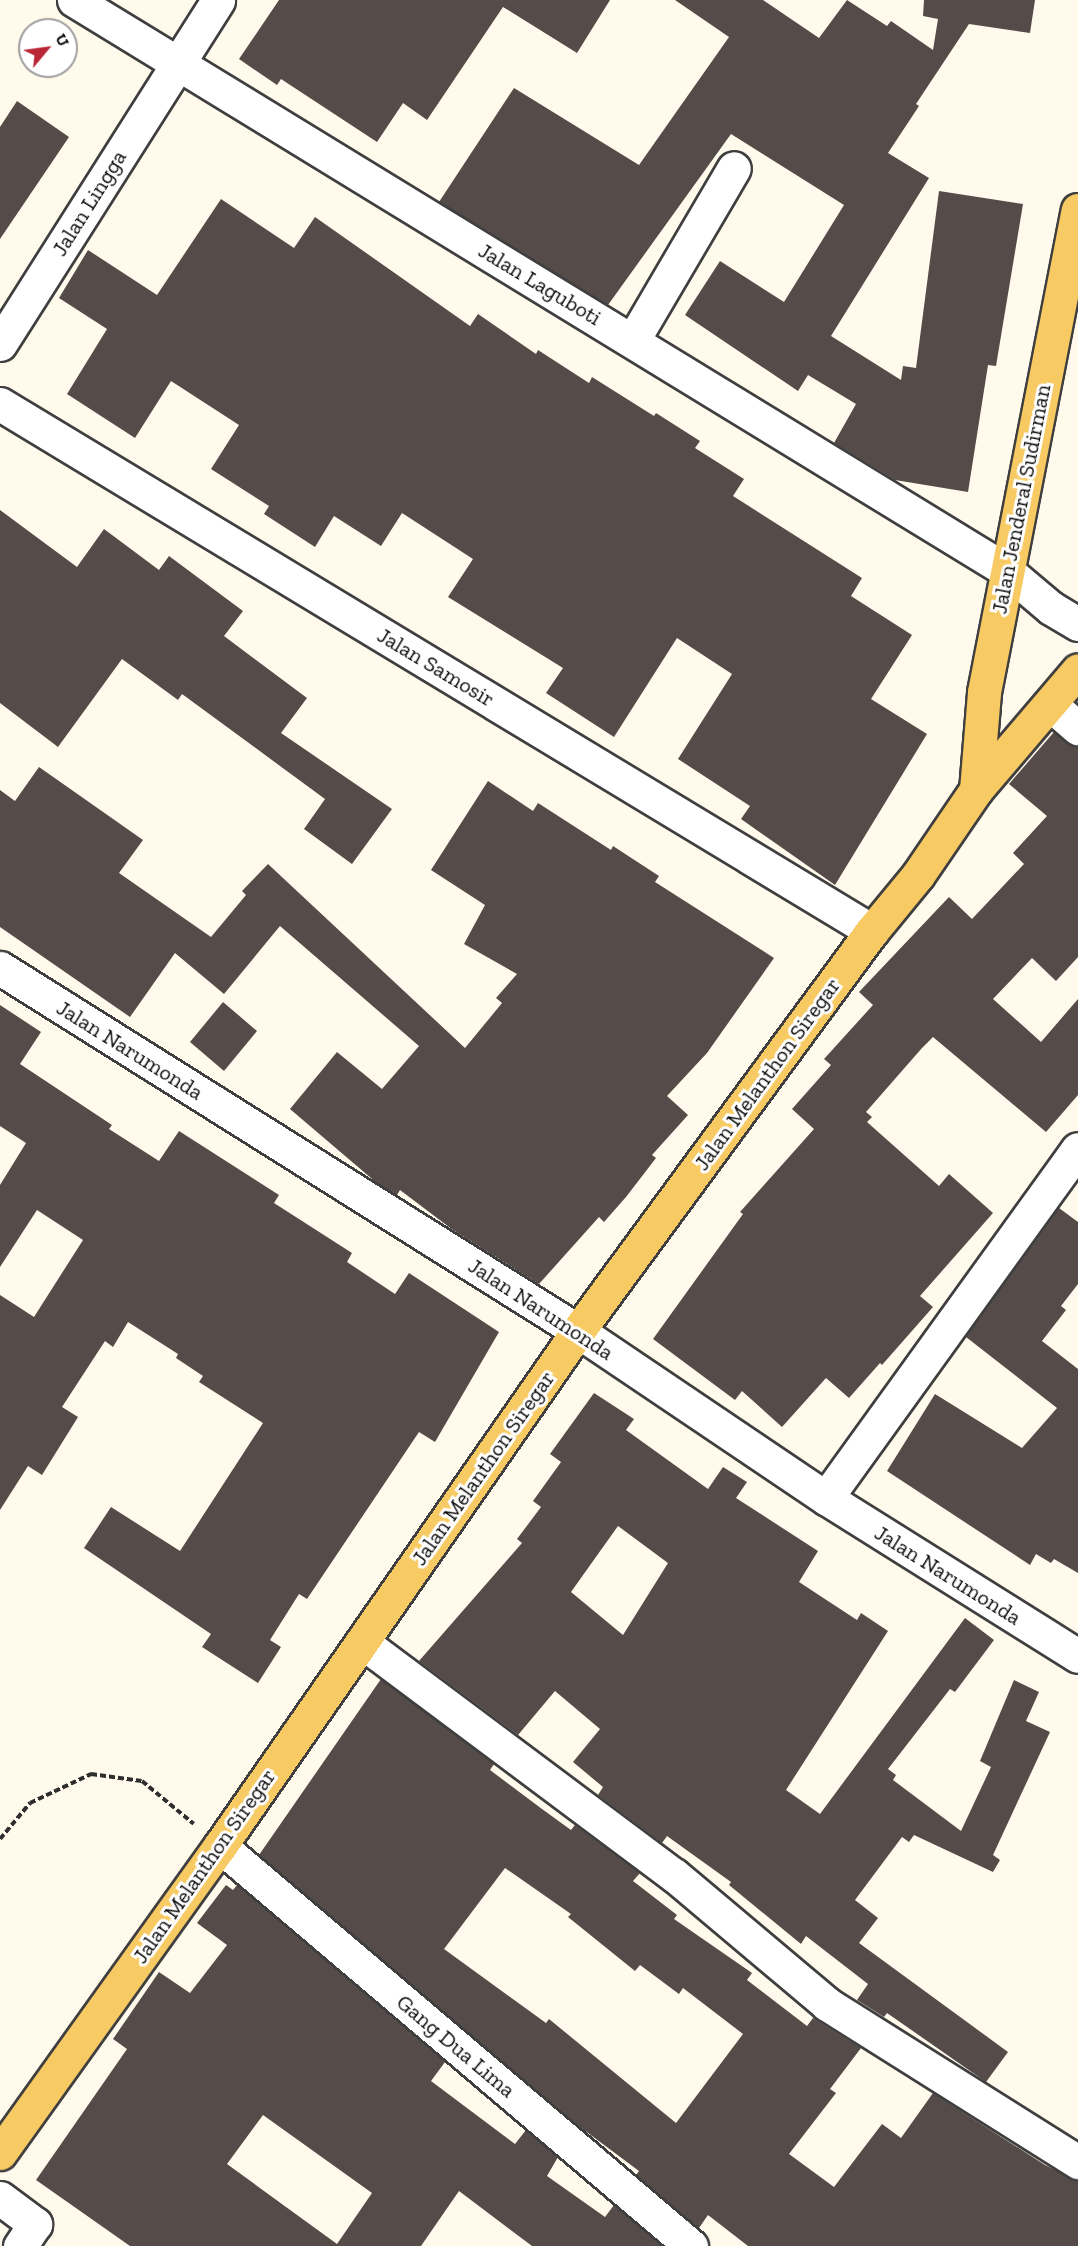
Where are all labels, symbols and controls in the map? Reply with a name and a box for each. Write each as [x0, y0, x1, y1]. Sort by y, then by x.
north arrow [18, 18, 78, 78]
text: U [51, 30, 74, 50]
street label: Jalan Lingga [46, 145, 132, 261]
street label: Jalan Laguboti [474, 237, 606, 331]
street label: Jalan Jenderal Sudirman [986, 382, 1056, 616]
street label: Jalan Samosir [373, 622, 499, 712]
street label: Jalan Melanthon Siregar [688, 973, 846, 1175]
street label: Jalan Narumonda [52, 994, 208, 1106]
street label: Jalan Narumonda [464, 1252, 618, 1366]
street label: Jalan Melanthon Siregar [406, 1366, 560, 1570]
street label: Jalan Narumonda [870, 1519, 1026, 1631]
street label: Jalan Melanthon Siregar [127, 1764, 281, 1968]
street label: Gang Dua Lima [391, 1989, 521, 2103]

